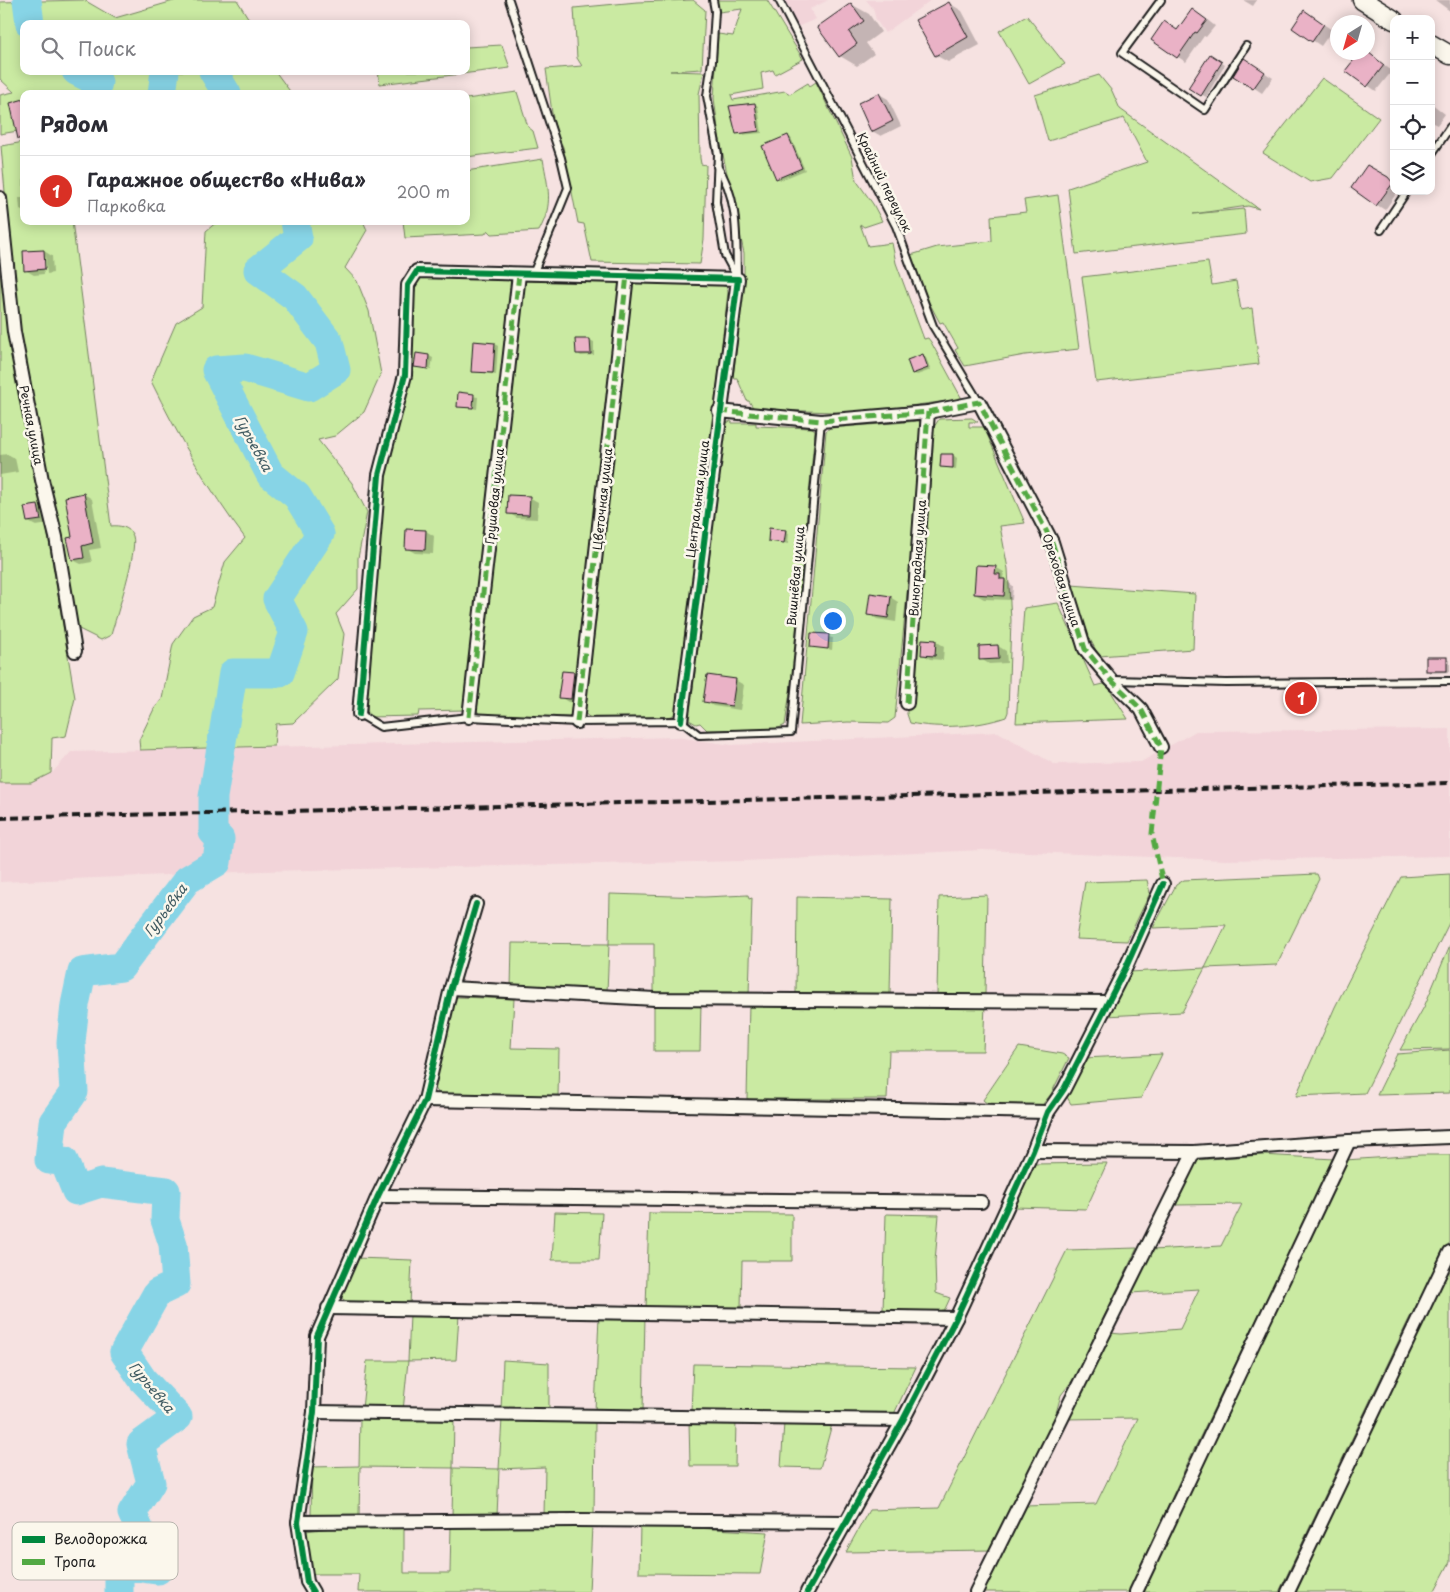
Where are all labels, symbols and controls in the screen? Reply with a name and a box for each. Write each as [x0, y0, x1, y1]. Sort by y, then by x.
north arrow [1330, 15, 1375, 60]
map controls [1390, 15, 1435, 195]
button: + [1390, 15, 1435, 60]
search box [20, 20, 470, 75]
icon: search [38, 34, 66, 62]
text: Поиск [78, 34, 136, 62]
button: − [1390, 60, 1435, 105]
button: locate [1390, 105, 1435, 150]
text: Рядом [40, 107, 108, 139]
street label: Крайний переулок [853, 129, 917, 236]
button: layers [1390, 150, 1435, 195]
text: Гаражное общество «Нива» [87, 165, 365, 193]
text: 1 [52, 179, 60, 203]
text: 200 m [397, 179, 450, 203]
text: Парковка [87, 193, 165, 217]
street label: Речная улица [15, 384, 49, 467]
water label: Гурьевка [230, 411, 279, 476]
street label: Центральная улица [681, 439, 713, 559]
street label: Грушовая улица [480, 446, 508, 545]
street label: Цветочная улица [588, 447, 616, 551]
street label: Виноградная улица [904, 499, 930, 617]
street label: Вишнёвая улица [782, 525, 808, 627]
street label: Ореховая улица [1038, 531, 1086, 629]
your location [820, 608, 846, 634]
pin: 1 [1285, 679, 1317, 717]
water label: Гурьевка [138, 878, 193, 941]
water label: Гурьевка [124, 1357, 181, 1418]
legend [12, 1522, 178, 1580]
text: Велодорожка [54, 1528, 148, 1549]
text: Тропа [54, 1551, 96, 1572]

